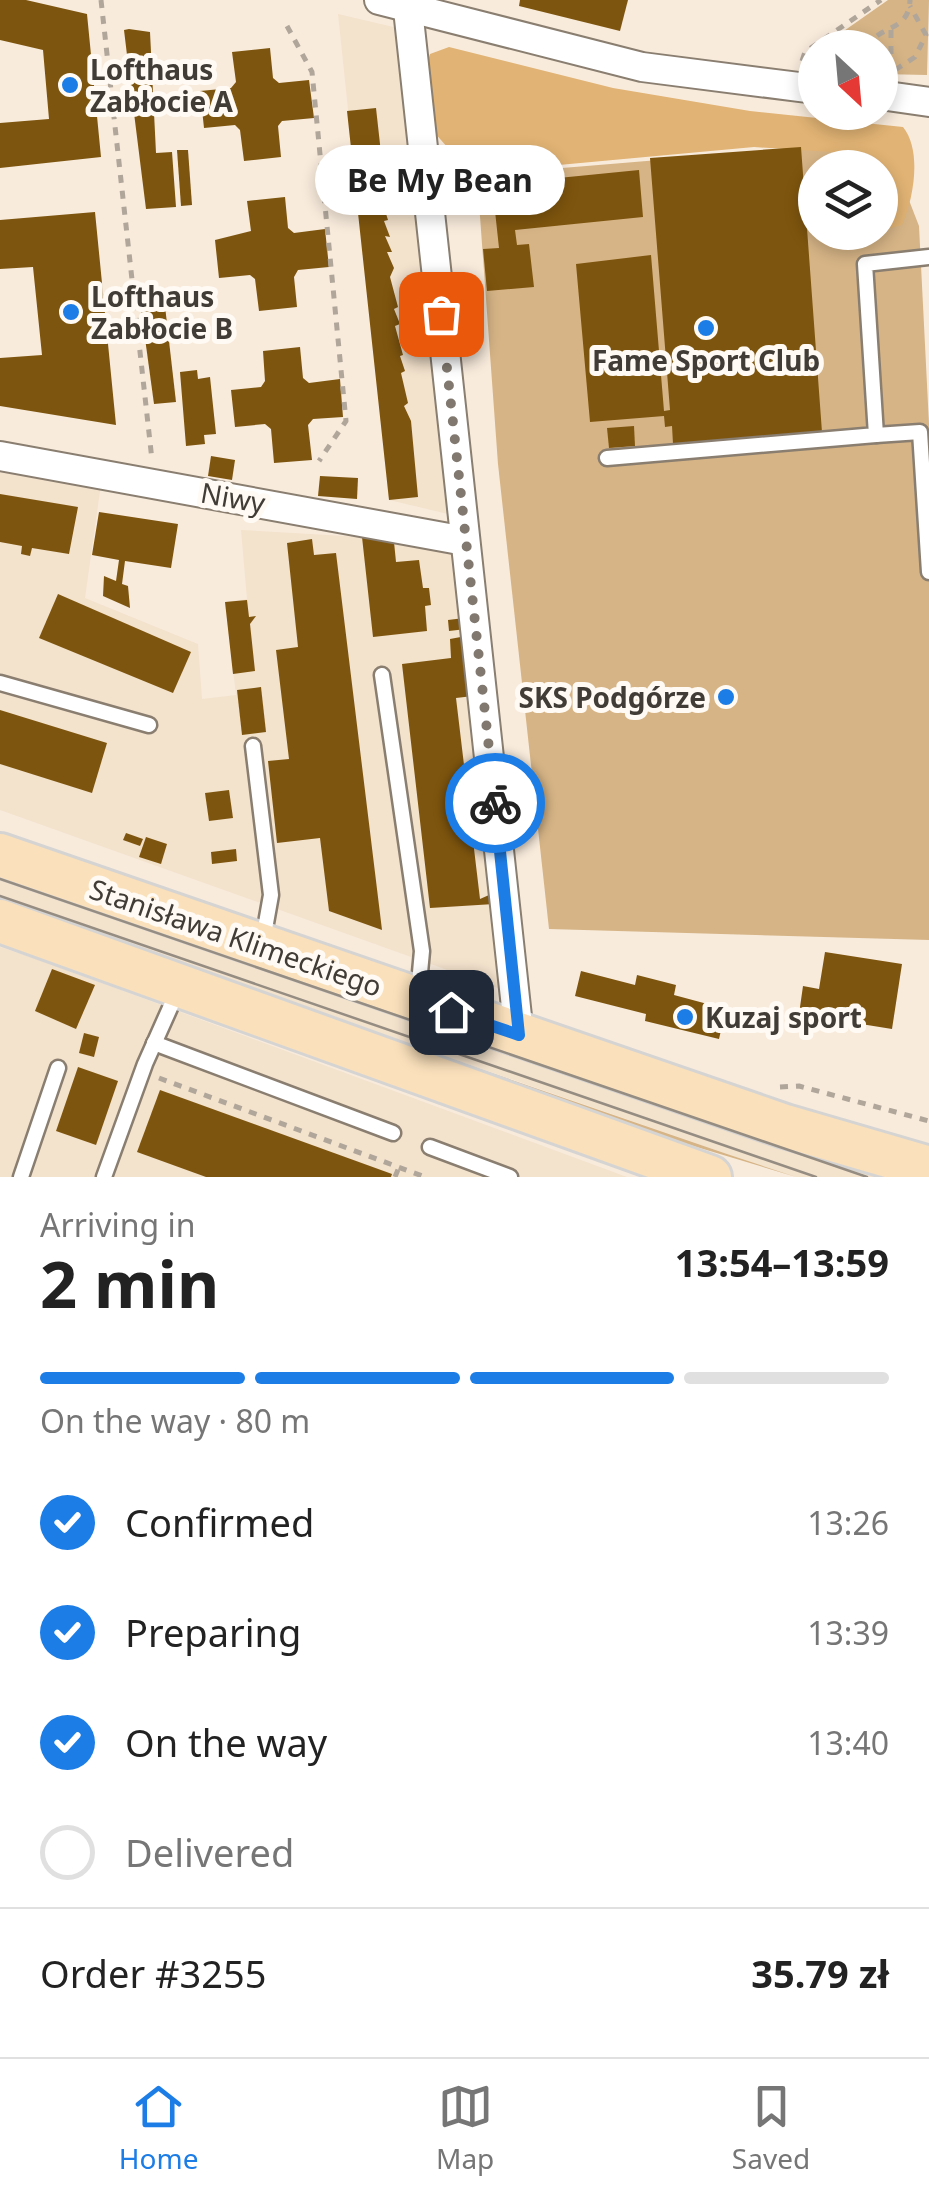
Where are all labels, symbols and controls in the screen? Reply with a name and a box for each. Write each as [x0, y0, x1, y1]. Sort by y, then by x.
north arrow [798, 30, 898, 130]
map controls [798, 30, 898, 250]
place label: Lofthaus Zabłocie A [90, 50, 234, 120]
marker: Lofthaus Zabłocie A [59, 74, 81, 96]
callout: Be My Bean [316, 144, 566, 214]
button: layers [798, 150, 898, 250]
text: Be My Bean [347, 158, 533, 201]
pin [399, 272, 484, 357]
place label: Lofthaus Zabłocie B [91, 277, 233, 347]
icon: bag [414, 287, 469, 342]
marker: Lofthaus Zabłocie B [60, 301, 82, 323]
marker: Fame Sport Club [695, 317, 717, 339]
place label: Fame Sport Club [592, 341, 820, 379]
street label: Niwy [198, 473, 269, 521]
place label: SKS Podgórze [518, 678, 706, 716]
marker: SKS Podgórze [715, 686, 737, 708]
courier [445, 753, 545, 853]
icon: bike [468, 776, 523, 831]
street label: Stanisława Klimeckiego [85, 869, 387, 1005]
pin [409, 970, 494, 1055]
icon: home [424, 985, 479, 1040]
place label: Kuzaj sport [705, 998, 862, 1036]
marker: Kuzaj sport [674, 1006, 696, 1028]
text: Arriving in [40, 1203, 195, 1246]
text: 13:54–13:59 [675, 1236, 889, 1288]
text: 2 min [40, 1239, 219, 1327]
text: On the way · 80 m [40, 1399, 310, 1442]
icon: check [40, 1495, 95, 1550]
text: Confirmed [125, 1496, 314, 1548]
text: 13:26 [807, 1501, 889, 1544]
icon: check [40, 1605, 95, 1660]
text: Preparing [125, 1606, 301, 1658]
text: 13:39 [807, 1611, 889, 1654]
icon: check [40, 1715, 95, 1770]
text: On the way [125, 1716, 327, 1768]
text: 13:40 [807, 1721, 889, 1764]
text: Delivered [125, 1826, 294, 1878]
text: Order #3255 [40, 1947, 266, 1999]
text: 35.79 zł [751, 1947, 889, 1999]
tab: Home [119, 2079, 198, 2177]
tab: Map [436, 2079, 494, 2177]
tab: Saved [732, 2079, 810, 2177]

